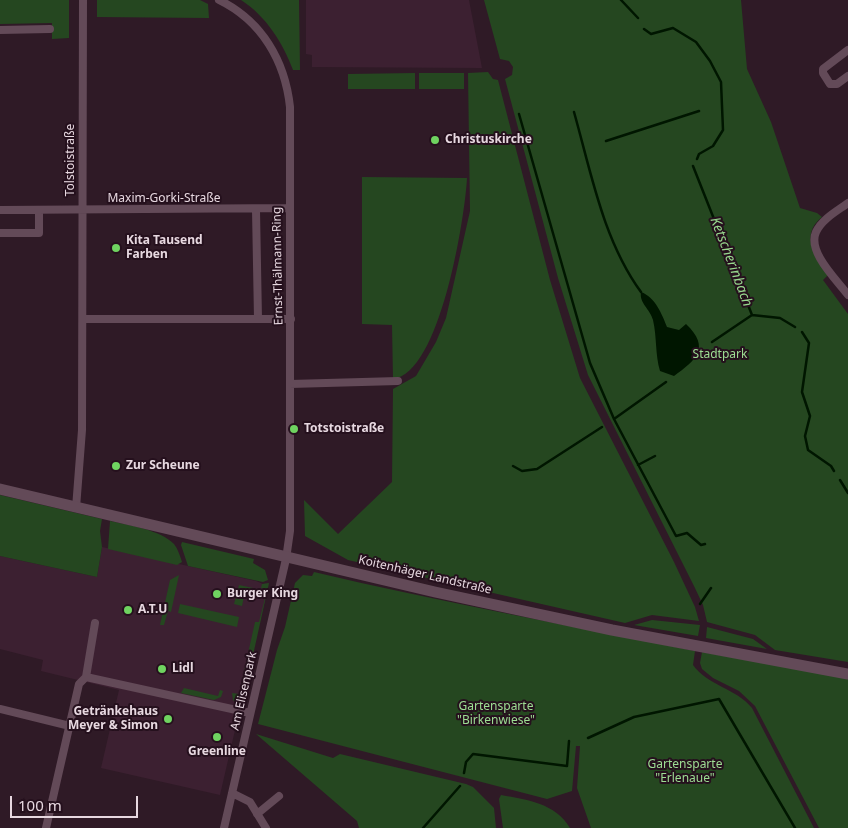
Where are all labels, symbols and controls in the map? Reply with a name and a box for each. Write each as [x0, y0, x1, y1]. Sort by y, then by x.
street label: Tolstoistraße [64, 124, 78, 196]
place label: Christuskirche [445, 133, 532, 147]
marker: Christuskirche [429, 134, 441, 146]
street label: Maxim-Gorki-Straße [107, 192, 221, 206]
street label: Ernst-Thälmann-Ring [270, 207, 286, 325]
water label: Ketscherinbach [706, 215, 756, 309]
place label: Kita Tausend Farben [126, 234, 203, 262]
marker: Kita Tausend Farben [110, 242, 122, 254]
park label: Stadtpark [693, 348, 747, 362]
place label: Totstoistraße [304, 422, 384, 436]
marker: Totstoistraße [288, 423, 300, 435]
place label: Zur Scheune [126, 459, 200, 473]
marker: Zur Scheune [110, 460, 122, 472]
street label: Koitenhäger Landstraße [357, 553, 493, 597]
place label: Burger King [227, 587, 298, 601]
marker: Burger King [211, 588, 223, 600]
place label: A.T.U [138, 603, 167, 617]
marker: A.T.U [122, 604, 134, 616]
street label: Am Elisenpark [228, 650, 260, 732]
place label: Lidl [172, 662, 193, 676]
marker: Lidl [156, 663, 168, 675]
park label: Gartensparte "Birkenwiese" [457, 700, 535, 728]
place label: Getränkehaus Meyer & Simon [68, 705, 158, 733]
marker: Getränkehaus Meyer & Simon [162, 713, 174, 725]
marker: Greenline [211, 731, 223, 743]
place label: Greenline [188, 745, 246, 759]
park label: Gartensparte "Erlenaue" [648, 758, 722, 786]
scale bar [12, 786, 140, 818]
text: 100 m [18, 795, 62, 815]

